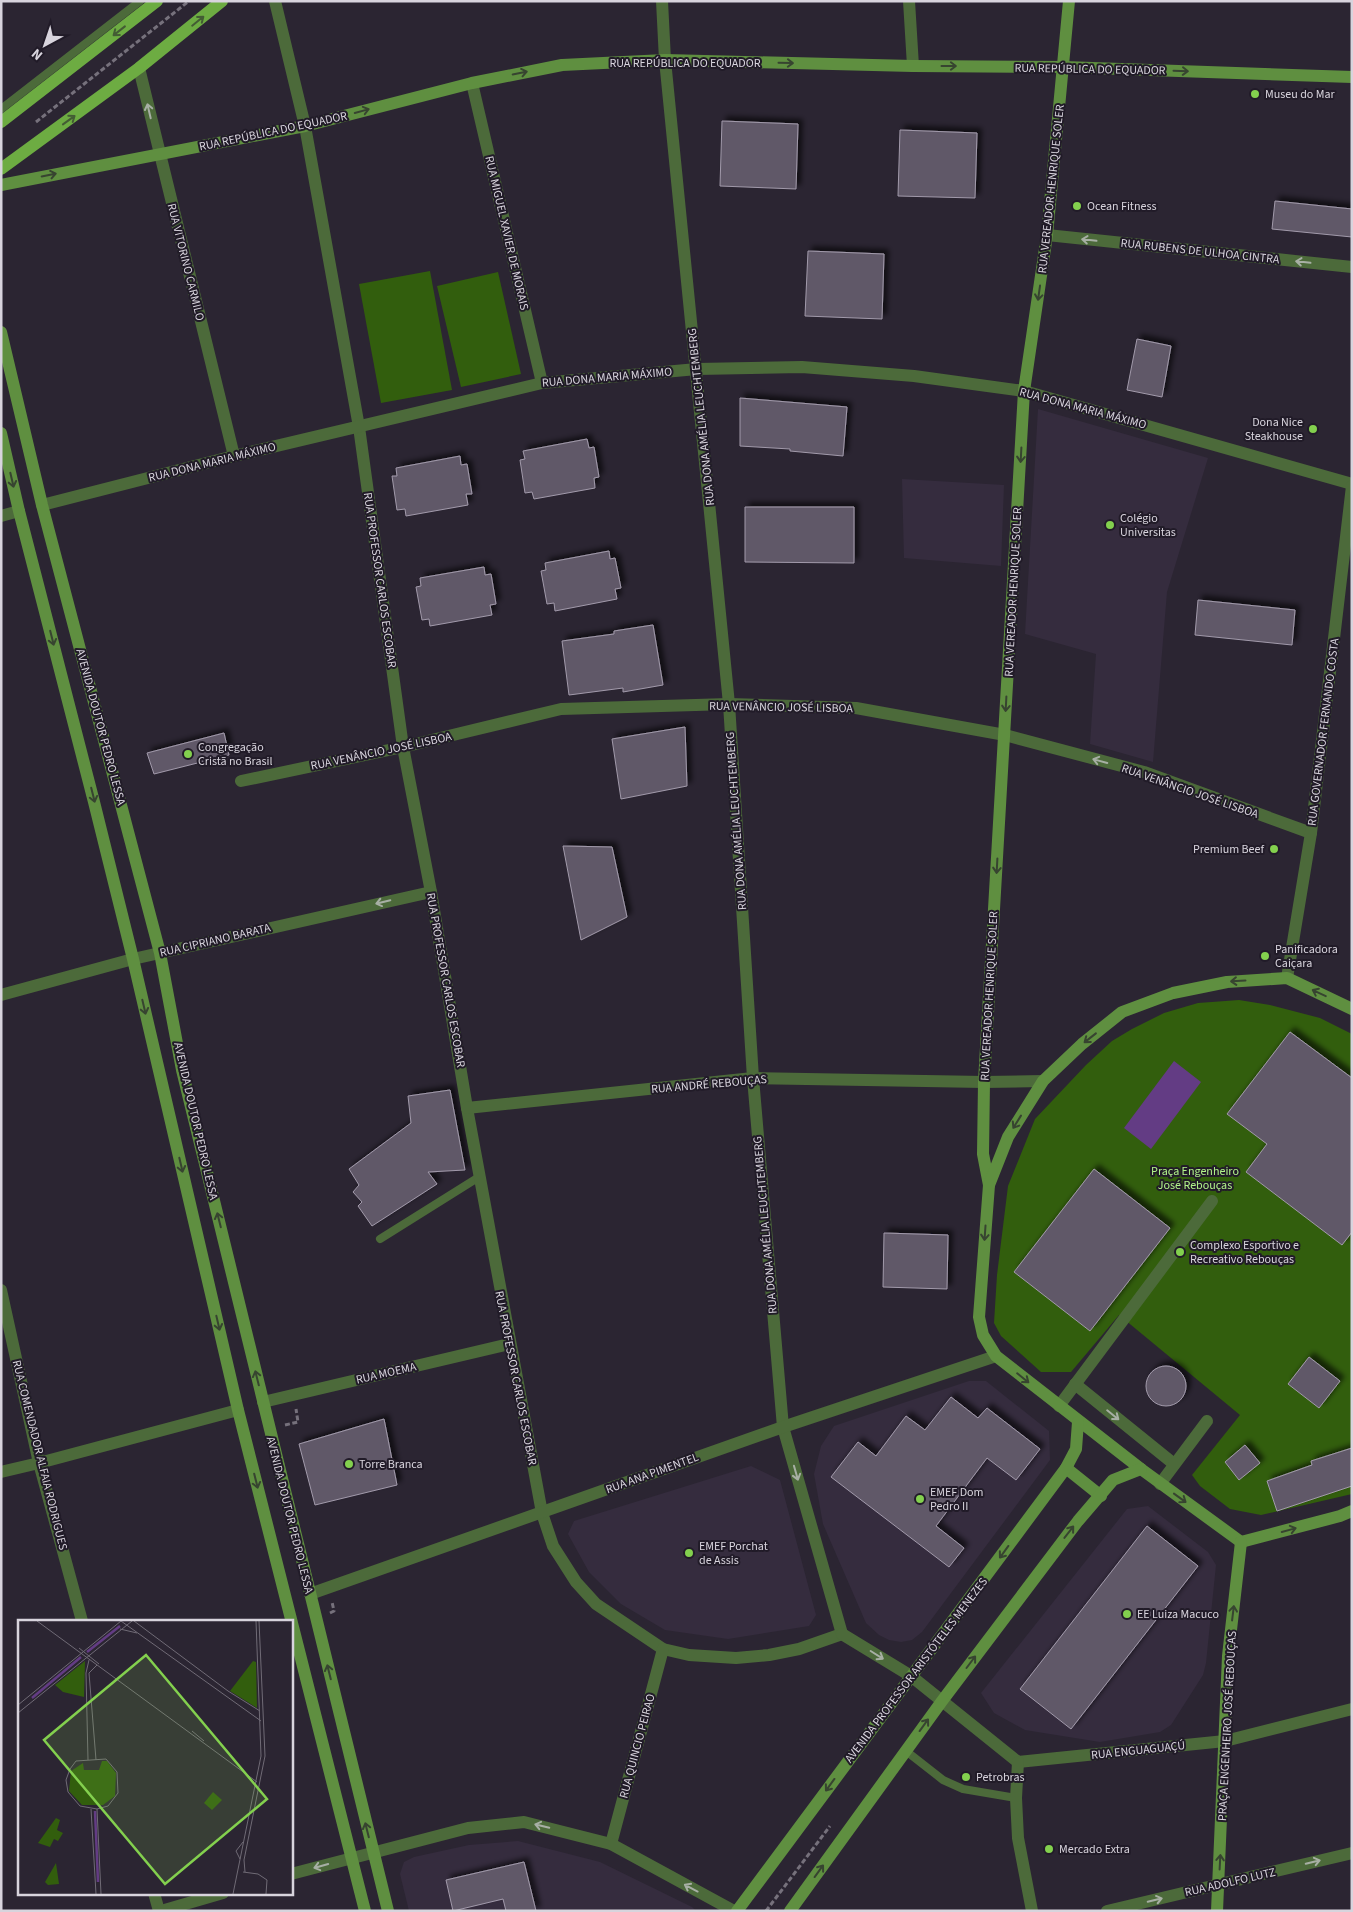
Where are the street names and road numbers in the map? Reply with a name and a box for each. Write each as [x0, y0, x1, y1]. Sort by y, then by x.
street label: RUA REPÚBLICA DO EQUADOR [609, 55, 761, 72]
street label: RUA REPÚBLICA DO EQUADOR [1014, 60, 1166, 79]
street label: RUA VEREADOR HENRIQUE SOLER [1034, 104, 1069, 274]
street label: RUA REPÚBLICA DO EQUADOR [197, 107, 349, 156]
street label: RUA MIGUEL XAVIER DE MORAIS [480, 154, 533, 312]
street label: RUA VITORINO CARMILO [163, 202, 208, 323]
street label: RUA RUBENS DE ULHOA CINTRA [1120, 235, 1281, 268]
street label: RUA DONA AMÉLIA LEUCHTEMBERG [684, 327, 719, 507]
street label: RUA DONA MARIA MÁXIMO [541, 363, 673, 392]
street label: RUA DONA MARIA MÁXIMO [1018, 383, 1148, 434]
street label: RUA DONA MARIA MÁXIMO [147, 438, 278, 487]
street label: RUA PROFESSOR CARLOS ESCOBAR [359, 491, 400, 669]
street label: RUA VEREADOR HENRIQUE SOLER [1001, 507, 1026, 677]
street label: RUA GOVERNADOR FERNANDO COSTA [1304, 637, 1343, 827]
street label: AVENIDA DOUTOR PEDRO LESSA [71, 647, 130, 808]
street label: RUA VENÂNCIO JOSÉ LISBOA [709, 698, 854, 717]
street label: RUA VENÂNCIO JOSÉ LISBOA [309, 728, 454, 775]
street label: RUA DONA AMÉLIA LEUCHTEMBERG [722, 731, 751, 911]
street label: RUA VENÂNCIO JOSÉ LISBOA [1119, 760, 1261, 823]
street label: RUA PROFESSOR CARLOS ESCOBAR [422, 891, 469, 1069]
street label: RUA VEREADOR HENRIQUE SOLER [977, 911, 1002, 1081]
street label: RUA CIPRIANO BARATA [158, 919, 273, 962]
street label: AVENIDA DOUTOR PEDRO LESSA [169, 1041, 222, 1202]
street label: RUA ANDRÉ REBOUÇAS [650, 1071, 768, 1098]
street label: RUA DONA AMÉLIA LEUCHTEMBERG [749, 1135, 782, 1315]
street label: RUA PROFESSOR CARLOS ESCOBAR [490, 1290, 541, 1467]
street label: RUA COMENDADOR ALFAIA RODRIGUES [8, 1358, 71, 1552]
street label: RUA MOEMA [354, 1358, 418, 1389]
street label: AVENIDA DOUTOR PEDRO LESSA [262, 1435, 317, 1596]
street label: RUA ANA PIMENTEL [603, 1449, 701, 1498]
street label: AVENIDA PROFESSOR ARISTÓTELES MENEZES [841, 1574, 992, 1767]
street label: PRAÇA ENGENHEIRO JOSÉ REBOUÇAS [1214, 1631, 1241, 1822]
street label: RUA QUINCIO PEIRAO [615, 1692, 660, 1800]
street label: RUA ENGUAGUAÇÚ [1090, 1737, 1186, 1764]
street label: RUA ADOLFO LUTZ [1183, 1864, 1277, 1901]

